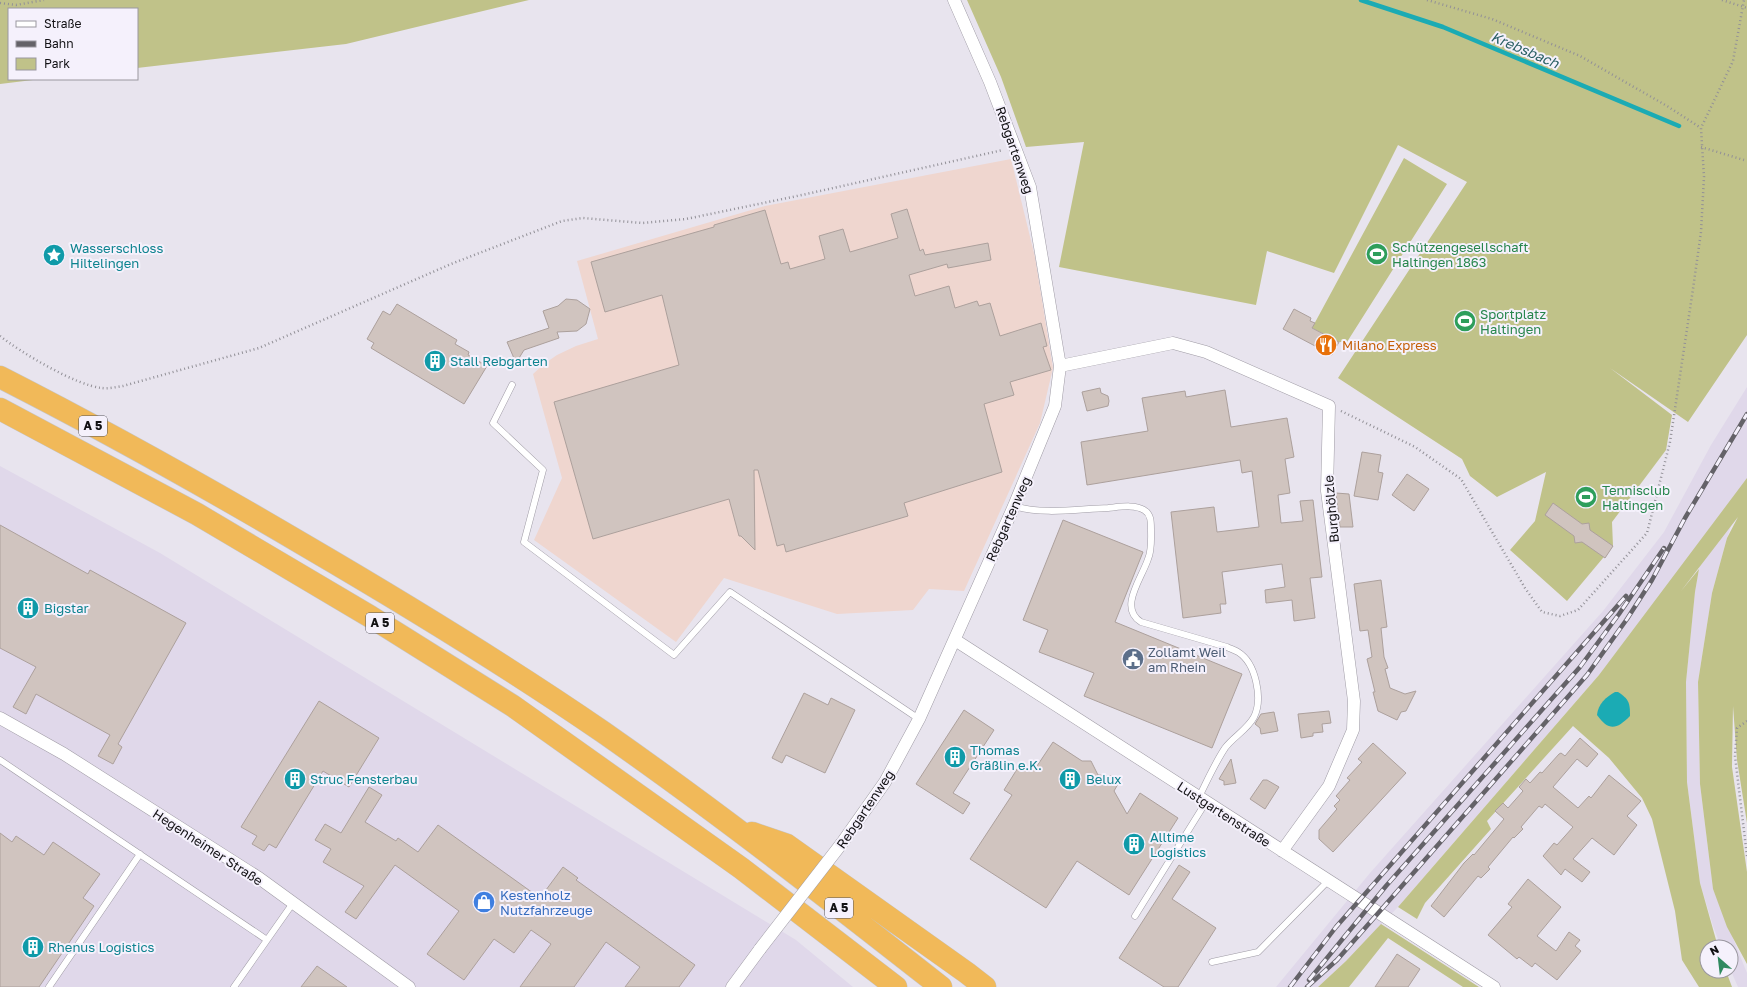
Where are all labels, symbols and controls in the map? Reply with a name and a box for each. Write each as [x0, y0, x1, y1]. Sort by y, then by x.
legend [8, 8, 138, 80]
text: Straße [44, 16, 82, 31]
water label: Krebsbach [1489, 28, 1563, 72]
text: Bahn [44, 36, 74, 51]
text: Park [44, 56, 70, 71]
street label: Rebgartenweg [993, 104, 1037, 196]
place label: Schützengesellschaft Haltingen 1863 [1392, 239, 1529, 270]
place label: Wasserschloss Hiltelingen [70, 240, 163, 271]
sports icon: Schützengesellschaft Haltingen 1863 [1364, 241, 1390, 267]
place icon: Wasserschloss Hiltelingen [41, 242, 67, 268]
place label: Sportplatz Haltingen [1480, 306, 1546, 337]
sports icon: Sportplatz Haltingen [1452, 308, 1478, 334]
restaurant icon: Milano Express [1313, 332, 1339, 358]
place label: Milano Express [1342, 337, 1437, 353]
building icon: Stall Rebgarten [422, 348, 448, 374]
place label: Stall Rebgarten [450, 353, 548, 369]
road number: A 5 [79, 416, 107, 436]
street label: Rebgartenweg [982, 474, 1034, 564]
street label: Burghölzle [1320, 475, 1342, 543]
place label: Tennisclub Haltingen [1602, 482, 1670, 513]
sports icon: Tennisclub Haltingen [1573, 484, 1599, 510]
building icon: Bigstar [15, 595, 41, 621]
place label: Bigstar [44, 600, 89, 616]
road number: A 5 [366, 613, 394, 633]
place label: Zollamt Weil am Rhein [1148, 644, 1226, 675]
public building icon: Zollamt Weil am Rhein [1120, 646, 1146, 672]
place label: Thomas Gräßlin e.K. [970, 742, 1042, 773]
building icon: Thomas Gräßlin e.K. [942, 744, 968, 770]
building icon: Struc Fensterbau [282, 766, 308, 792]
building icon: Belux [1057, 766, 1083, 792]
street label: Rebgartenweg [833, 767, 897, 851]
place label: Struc Fensterbau [310, 771, 418, 787]
place label: Belux [1086, 771, 1121, 787]
street label: Lustgartenstraße [1174, 778, 1274, 850]
street label: Hegenheimer Straße [150, 805, 266, 889]
place label: Alltime Logistics [1150, 829, 1206, 860]
building icon: Alltime Logistics [1121, 831, 1147, 857]
place label: Kestenholz Nutzfahrzeuge [500, 887, 593, 918]
shop icon: Kestenholz Nutzfahrzeuge [471, 889, 497, 915]
road number: A 5 [825, 898, 853, 918]
building icon: Rhenus Logistics [20, 934, 46, 960]
place label: Rhenus Logistics [48, 939, 155, 955]
north arrow [1699, 939, 1739, 979]
text: N [1707, 942, 1721, 957]

